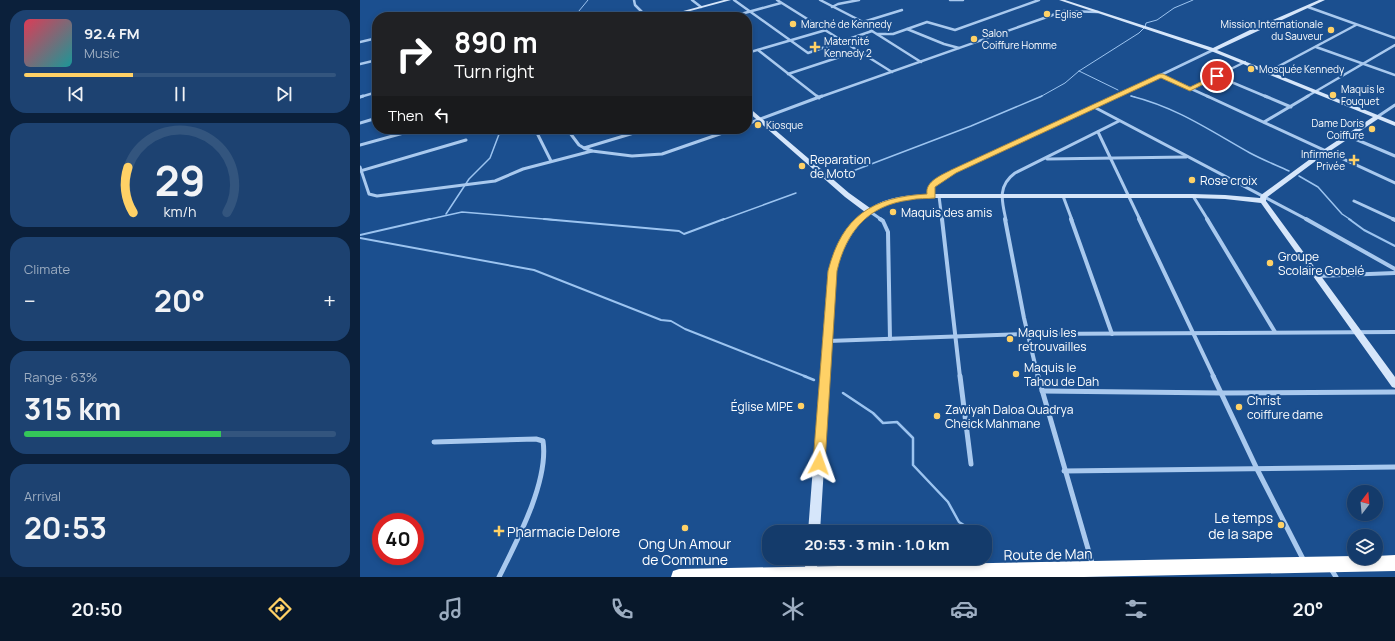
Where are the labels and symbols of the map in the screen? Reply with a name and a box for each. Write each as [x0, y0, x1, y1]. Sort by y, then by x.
place label: Eglise [1055, 7, 1083, 21]
marker: Eglise [1042, 9, 1052, 19]
place label: Marché de Kennedy [801, 17, 892, 31]
place label: Mission Internationale du Sauveur [1221, 17, 1323, 43]
marker: Marché de Kennedy [788, 19, 798, 29]
marker: Mission Internationale du Sauveur [1326, 25, 1336, 35]
place label: Salon Coiffure Homme [982, 26, 1057, 52]
place label: Maternité Kennedy 2 [824, 34, 872, 60]
marker: Salon Coiffure Homme [969, 34, 979, 44]
marker: Maternité Kennedy 2 [809, 41, 821, 53]
pin [1200, 59, 1234, 93]
place label: Mosquée Kennedy [1259, 62, 1345, 76]
marker: Mosquée Kennedy [1246, 64, 1256, 74]
place label: Maquis le Fouquet [1341, 82, 1385, 108]
marker: Maquis le Fouquet [1328, 90, 1338, 100]
place label: Dame Doris Coiffure [1312, 116, 1364, 142]
place label: Kiosque [766, 118, 803, 132]
marker: Kiosque [753, 120, 763, 130]
marker: Dame Doris Coiffure [1367, 124, 1377, 134]
place label: Infirmerie Privée [1301, 147, 1345, 173]
place label: Reparation de Moto [810, 151, 871, 182]
marker: Infirmerie Privée [1348, 154, 1360, 166]
marker: Reparation de Moto [797, 161, 807, 171]
place label: Rose croix [1200, 172, 1258, 189]
marker: Rose croix [1187, 175, 1197, 185]
place label: Maquis des amis [901, 204, 992, 221]
marker: Maquis des amis [888, 207, 898, 217]
place label: Groupe Scolaire Gobelé [1278, 248, 1364, 279]
marker: Groupe Scolaire Gobelé [1265, 258, 1275, 268]
place label: Maquis les retrouvailles [1018, 324, 1087, 355]
marker: Maquis les retrouvailles [1005, 334, 1015, 344]
place label: Maquis le Tahou de Dah [1024, 359, 1099, 390]
marker: Maquis le Tahou de Dah [1011, 369, 1021, 379]
place label: Christ coiffure dame [1247, 392, 1323, 423]
place label: Église MIPE [731, 398, 793, 415]
marker: Église MIPE [796, 401, 806, 411]
place label: Zawiyah Daloa Quadrya Cheick Mahmane [945, 401, 1073, 432]
marker: Christ coiffure dame [1234, 402, 1244, 412]
marker: Zawiyah Daloa Quadrya Cheick Mahmane [932, 411, 942, 421]
position arrow [798, 442, 840, 484]
north arrow [1347, 485, 1383, 521]
place label: Le temps de la sape [1208, 508, 1273, 543]
speed limit sign: 40 [372, 513, 424, 565]
marker: Le temps de la sape [1276, 520, 1286, 530]
place label: Pharmacie Delore [507, 522, 620, 541]
marker: Ong Un Amour de Commune [680, 523, 690, 533]
marker: Pharmacie Delore [494, 526, 504, 536]
place label: Ong Un Amour de Commune [639, 534, 731, 569]
street label: Route de Man [1003, 544, 1093, 564]

